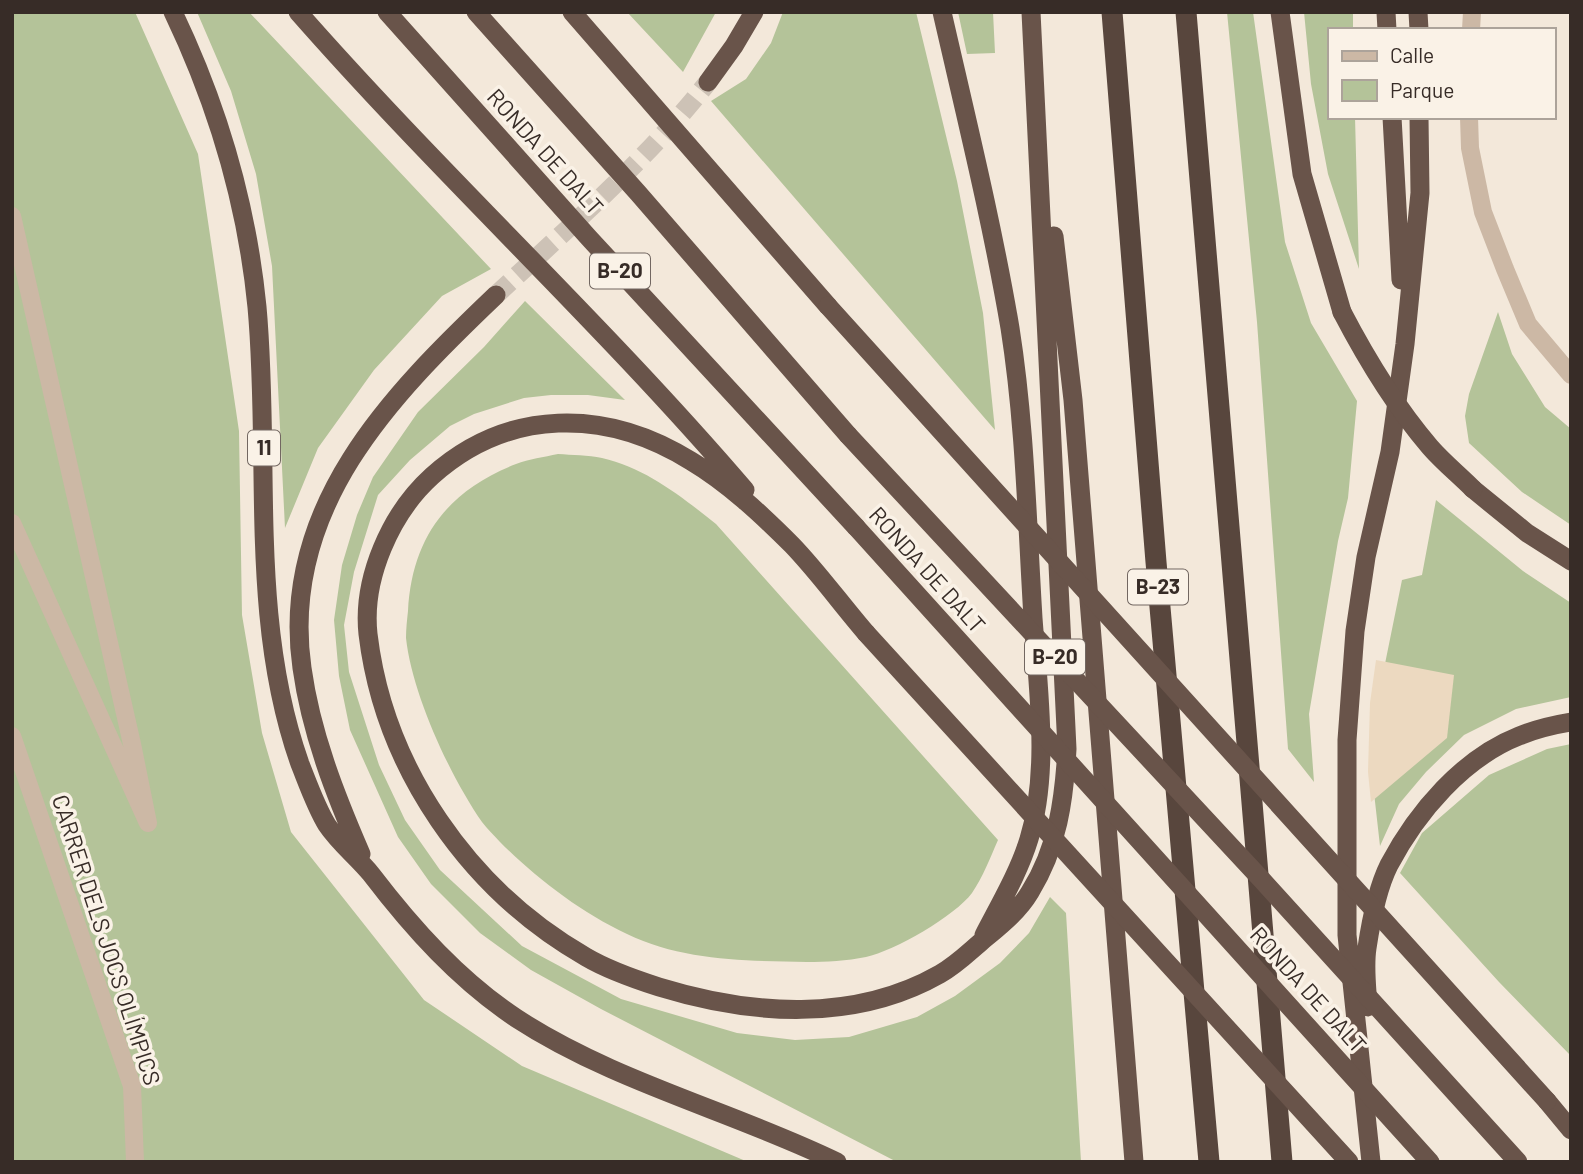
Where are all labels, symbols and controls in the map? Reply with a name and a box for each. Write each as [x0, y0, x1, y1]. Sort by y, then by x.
legend [1328, 28, 1555, 119]
text: Calle [1390, 42, 1434, 67]
text: Parque [1390, 77, 1455, 102]
street label: RONDA DE DALT [482, 82, 610, 220]
road number: B-20 [590, 254, 650, 288]
road number: 11 [248, 430, 280, 466]
street label: RONDA DE DALT [864, 500, 992, 638]
road number: B-23 [1128, 570, 1188, 604]
road number: B-20 [1025, 640, 1085, 674]
street label: CARRER DELS JOCS OLÍMPICS [47, 791, 167, 1089]
street label: RONDA DE DALT [1245, 920, 1373, 1058]

